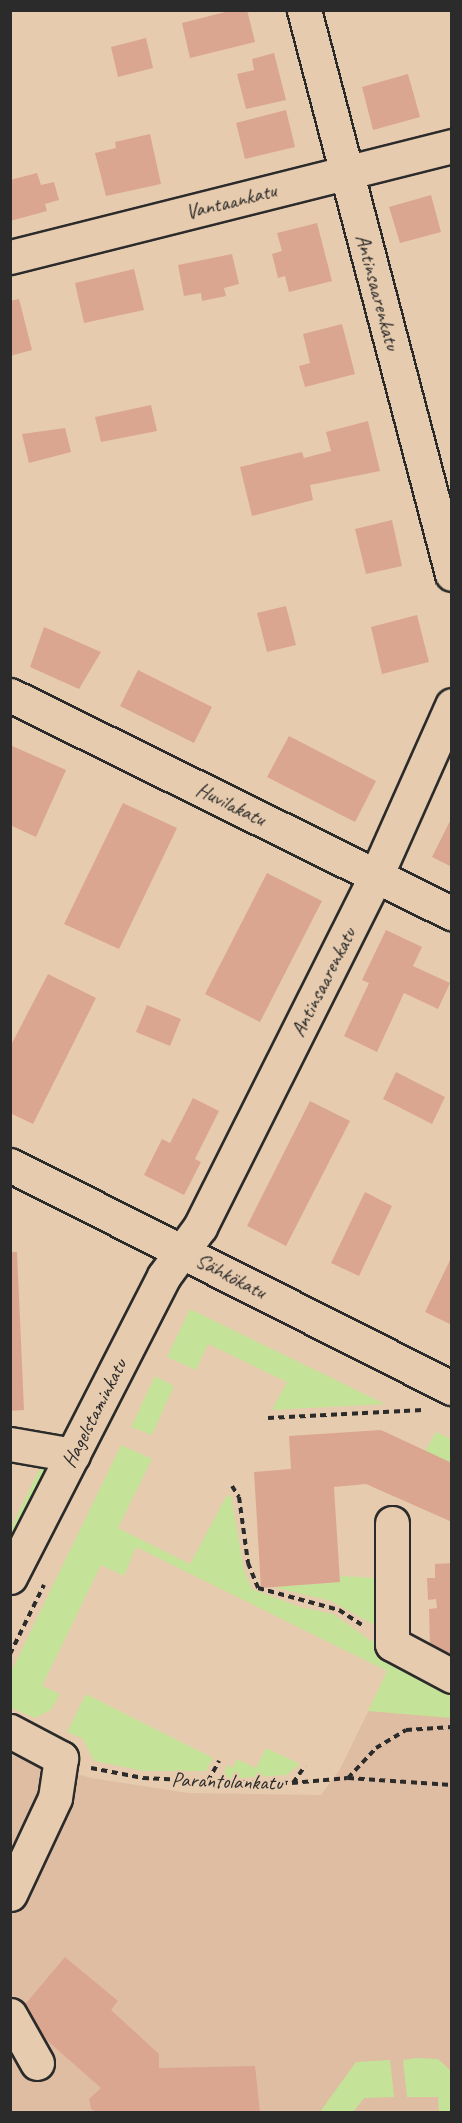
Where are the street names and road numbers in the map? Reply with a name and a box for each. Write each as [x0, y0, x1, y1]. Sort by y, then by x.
street label: Vantaankatu [183, 178, 279, 224]
street label: Antinsaarenkatu [350, 231, 406, 353]
street label: Huvilakatu [192, 776, 270, 832]
street label: Antinsaarenkatu [285, 923, 361, 1041]
street label: Sähkökatu [192, 1248, 270, 1304]
street label: Hagelstaminkatu [56, 1354, 132, 1472]
street label: Parantolankatu [171, 1766, 283, 1796]

